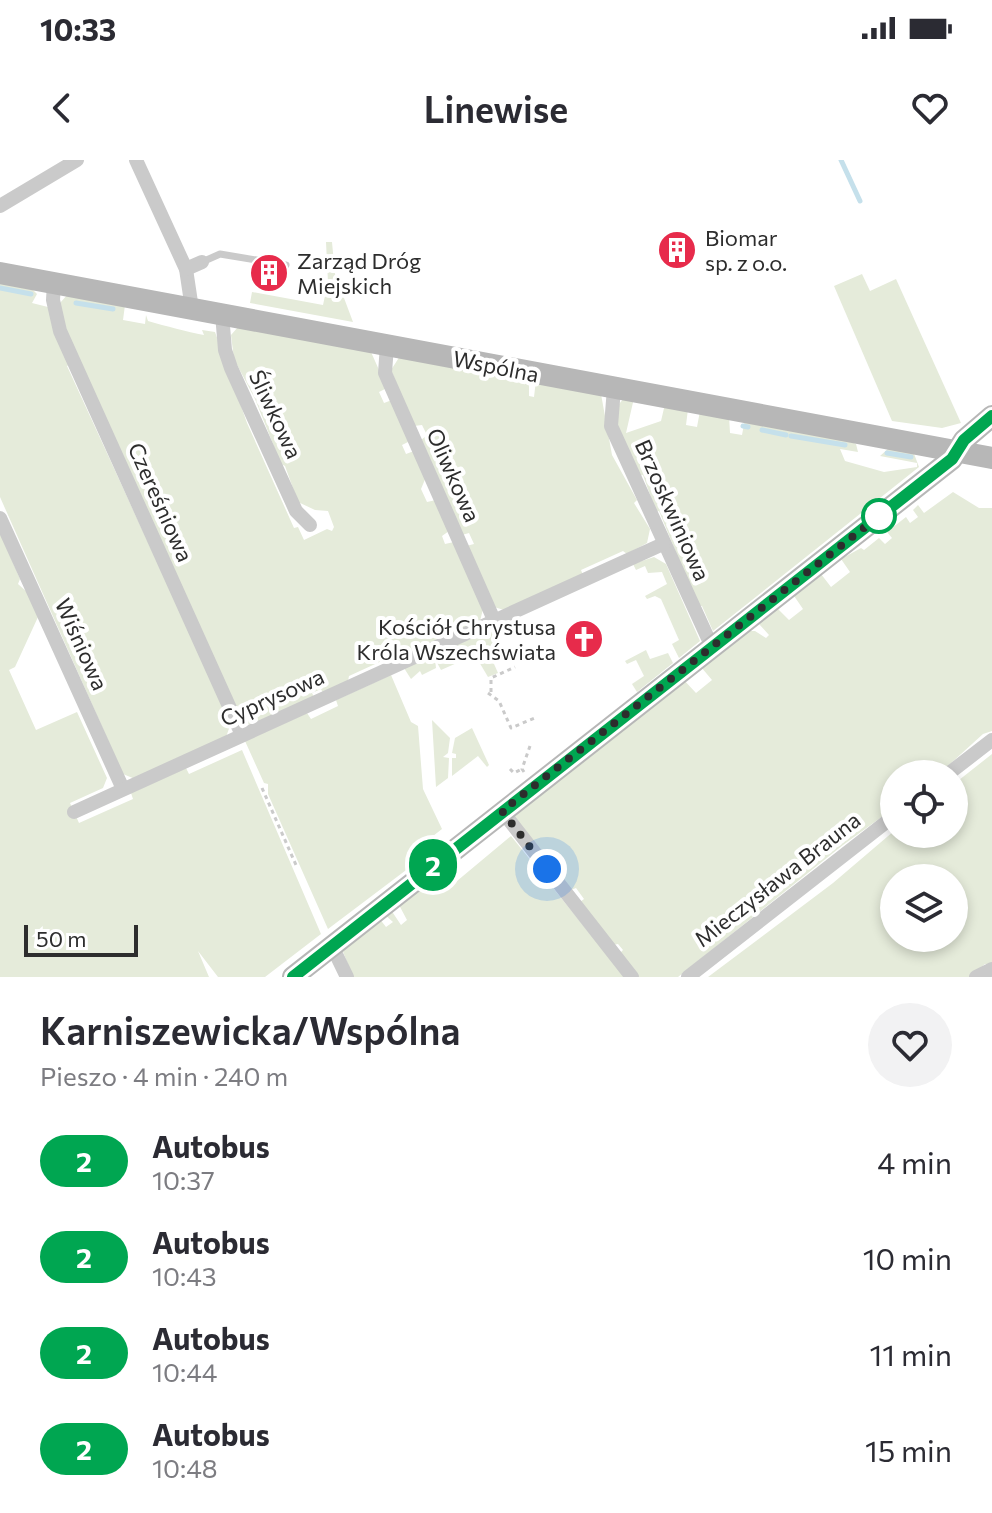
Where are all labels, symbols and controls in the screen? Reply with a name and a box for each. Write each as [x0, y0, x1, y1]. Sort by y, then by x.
text: 10:33 [40, 10, 116, 47]
icon: back [40, 86, 84, 130]
text: Linewise [424, 86, 568, 130]
icon: heart [908, 86, 952, 130]
place label: Biomar sp. z o.o. [705, 224, 787, 276]
building icon: Biomar sp. z o.o. [656, 229, 698, 271]
place label: Zarząd Dróg Miejskich [297, 247, 421, 299]
building icon: Zarząd Dróg Miejskich [248, 252, 290, 294]
street label: Wspólna [451, 344, 541, 388]
street label: Śliwkowa [244, 365, 308, 463]
street label: Oliwkowa [421, 424, 487, 526]
street label: Brzoskwiniowa [630, 435, 716, 585]
street label: Czereśniowa [123, 438, 199, 566]
unlabelled marker [862, 499, 896, 533]
street label: Wiśniowa [50, 594, 114, 694]
place label: Kościół Chrystusa Króla Wszechświata [356, 613, 556, 665]
church icon: Kościół Chrystusa Króla Wszechświata [563, 618, 605, 660]
street label: Cyprysowa [216, 662, 328, 732]
map controls [880, 760, 968, 952]
button: locate [880, 760, 968, 848]
street label: Mieczysława Brauna [689, 806, 865, 952]
line badge: 2 [407, 839, 459, 891]
text: 2 [425, 848, 441, 882]
your location [527, 849, 567, 889]
button: layers [880, 864, 968, 952]
scale bar [24, 921, 138, 957]
text: 50 m [36, 925, 86, 952]
button: heart [868, 1003, 952, 1087]
text: Karniszewicka/Wspólna [40, 1006, 461, 1053]
text: Pieszo · 4 min · 240 m [40, 1060, 288, 1091]
text: Autobus [152, 1127, 270, 1164]
text: 4 min [877, 1143, 952, 1180]
text: 2 [76, 1144, 92, 1178]
text: 10:37 [152, 1164, 215, 1195]
text: Autobus [152, 1223, 270, 1260]
text: 10 min [863, 1239, 952, 1276]
text: 2 [76, 1240, 92, 1274]
text: 10:43 [152, 1260, 217, 1291]
text: Autobus [152, 1319, 270, 1356]
text: 11 min [870, 1335, 952, 1372]
text: 2 [76, 1336, 92, 1370]
text: 10:44 [152, 1356, 217, 1387]
text: Autobus [152, 1415, 270, 1452]
text: 15 min [865, 1431, 952, 1468]
text: 2 [76, 1432, 92, 1466]
text: 10:48 [152, 1452, 218, 1483]

